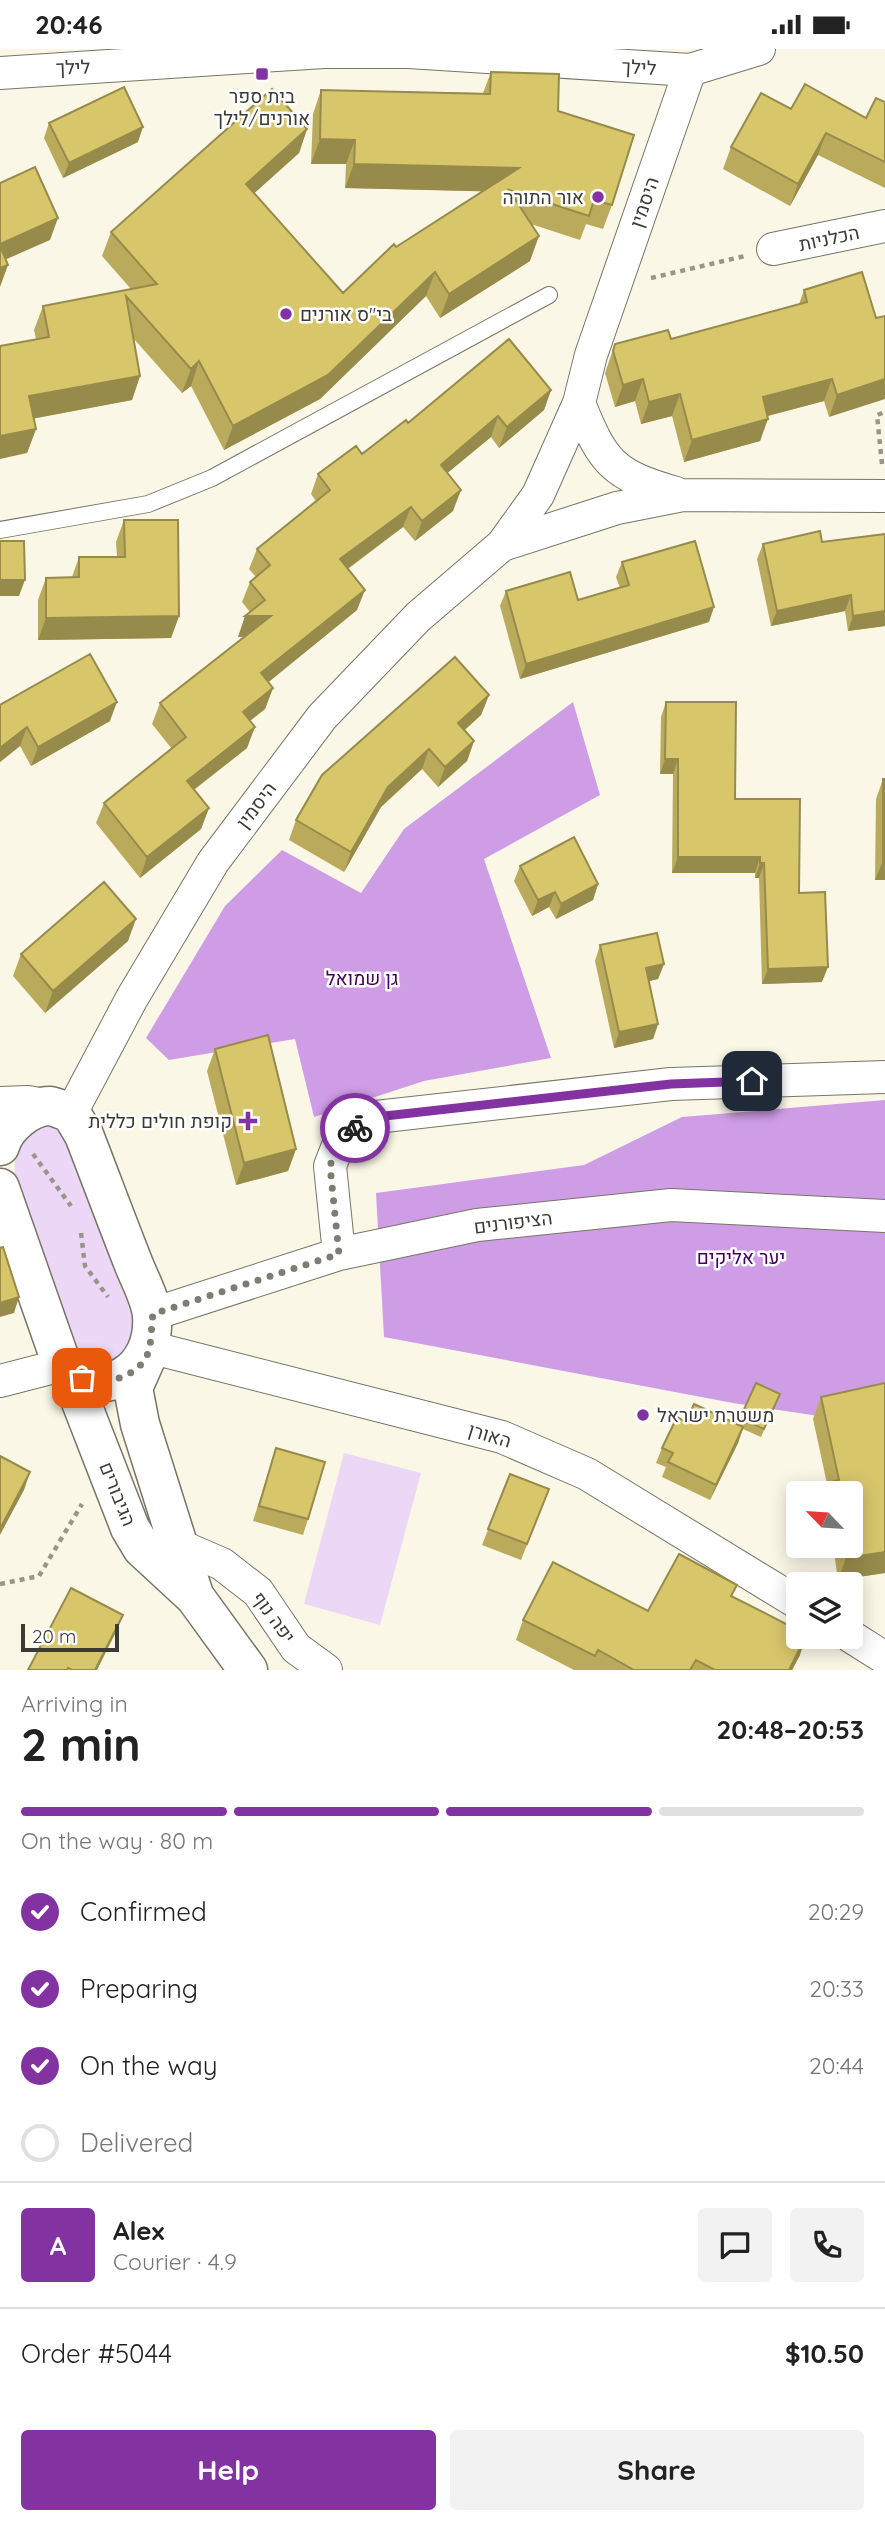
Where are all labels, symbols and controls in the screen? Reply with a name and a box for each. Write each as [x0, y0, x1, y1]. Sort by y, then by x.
text: 20:46 [35, 8, 103, 41]
street label: לילך [55, 54, 91, 80]
street label: לילך [621, 54, 657, 80]
marker: בית ספר אורנים/לילך [254, 66, 270, 82]
place label: בית ספר אורנים/לילך [214, 84, 310, 130]
street label: היסמין [624, 173, 664, 231]
place label: אור התורה [503, 185, 584, 209]
marker: אור התורה [590, 189, 606, 205]
street label: הכלניות [797, 220, 861, 256]
place label: בי"ס אורנים [300, 302, 392, 326]
marker: בי"ס אורנים [278, 306, 294, 322]
street label: היסמין [231, 777, 281, 833]
park label: גן שמואל [326, 966, 398, 990]
pin [722, 1051, 782, 1111]
icon: home [733, 1062, 771, 1100]
courier [320, 1093, 390, 1163]
place label: קופת חולים כללית [88, 1109, 232, 1133]
icon: bike [336, 1109, 374, 1147]
marker: קופת חולים כללית [238, 1111, 258, 1131]
street label: הציפורנים [472, 1205, 554, 1239]
park label: יער אליקים [697, 1245, 785, 1269]
pin [52, 1348, 112, 1408]
icon: bag [63, 1359, 101, 1397]
place label: משטרת ישראל [657, 1403, 774, 1427]
marker: משטרת ישראל [635, 1407, 651, 1423]
street label: האורן [466, 1417, 514, 1453]
street label: הגיבורים [94, 1458, 142, 1530]
north arrow [786, 1481, 863, 1557]
map controls [786, 1481, 863, 1649]
button: layers [786, 1572, 863, 1649]
street label: יפה נוף [247, 1587, 301, 1647]
scale bar [21, 1621, 119, 1653]
text: 20 m [32, 1624, 76, 1648]
text: Arriving in [21, 1689, 128, 1718]
text: 20:48–20:53 [716, 1713, 864, 1746]
text: 2 min [21, 1715, 141, 1773]
text: On the way · 80 m [21, 1826, 213, 1855]
icon: check [21, 1893, 59, 1931]
text: Confirmed [80, 1895, 207, 1928]
text: 20:29 [808, 1897, 864, 1926]
icon: check [21, 1970, 59, 2008]
text: Preparing [80, 1972, 198, 2005]
text: 20:33 [809, 1974, 864, 2003]
icon: check [21, 2047, 59, 2085]
text: On the way [80, 2049, 218, 2082]
text: 20:44 [809, 2051, 864, 2080]
text: Delivered [80, 2126, 193, 2159]
button: chat [698, 2208, 772, 2282]
button: phone [790, 2208, 864, 2282]
text: Alex [113, 2214, 164, 2247]
text: A [50, 2229, 66, 2262]
text: Courier · 4.9 [113, 2247, 237, 2276]
text: Order #5044 [21, 2337, 172, 2370]
text: $10.50 [785, 2337, 864, 2370]
button: Help [21, 2430, 436, 2510]
button: Share [450, 2430, 864, 2510]

